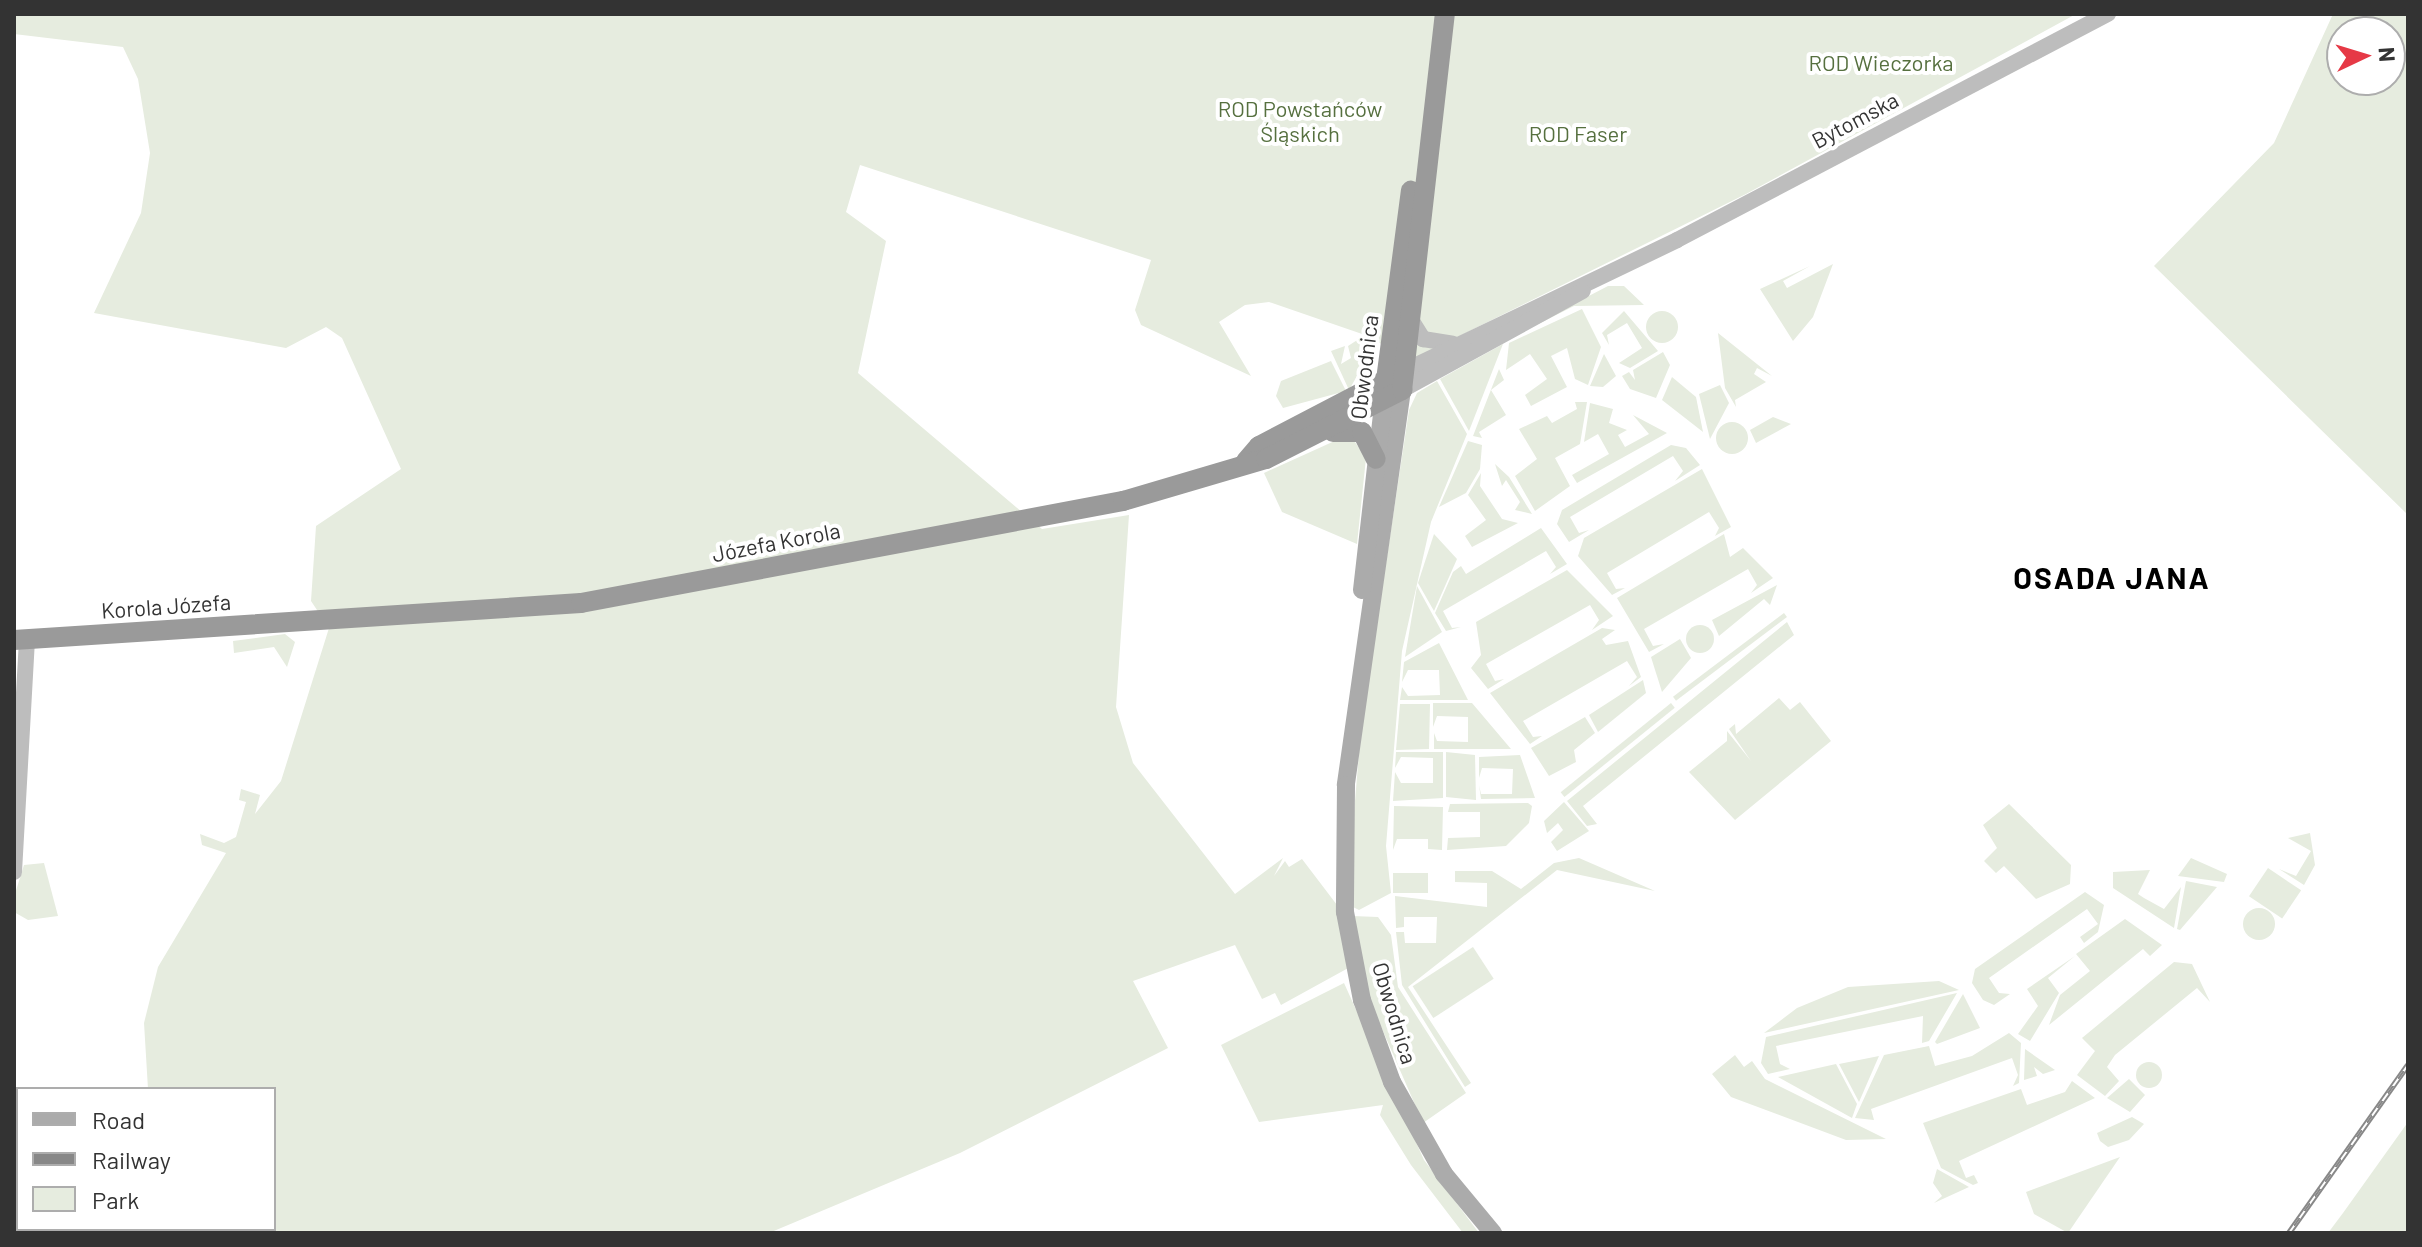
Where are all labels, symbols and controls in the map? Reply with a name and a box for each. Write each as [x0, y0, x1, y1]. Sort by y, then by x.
north arrow [2326, 16, 2406, 96]
text: N [2374, 46, 2401, 63]
park label: ROD Wieczorka [1808, 50, 1954, 76]
street label: Bytomska [1807, 86, 1903, 154]
park label: ROD Powstańców Śląskich [1218, 95, 1382, 146]
park label: ROD Faser [1529, 121, 1627, 147]
street label: Obwodnica [1344, 313, 1384, 421]
street label: Józefa Korola [710, 517, 842, 567]
district label: OSADA JANA [2013, 559, 2211, 595]
street label: Korola Józefa [100, 588, 232, 624]
street label: Obwodnica [1367, 959, 1423, 1067]
legend [16, 1087, 276, 1231]
text: Road [92, 1105, 145, 1134]
text: Railway [92, 1145, 171, 1174]
text: Park [92, 1185, 139, 1214]

